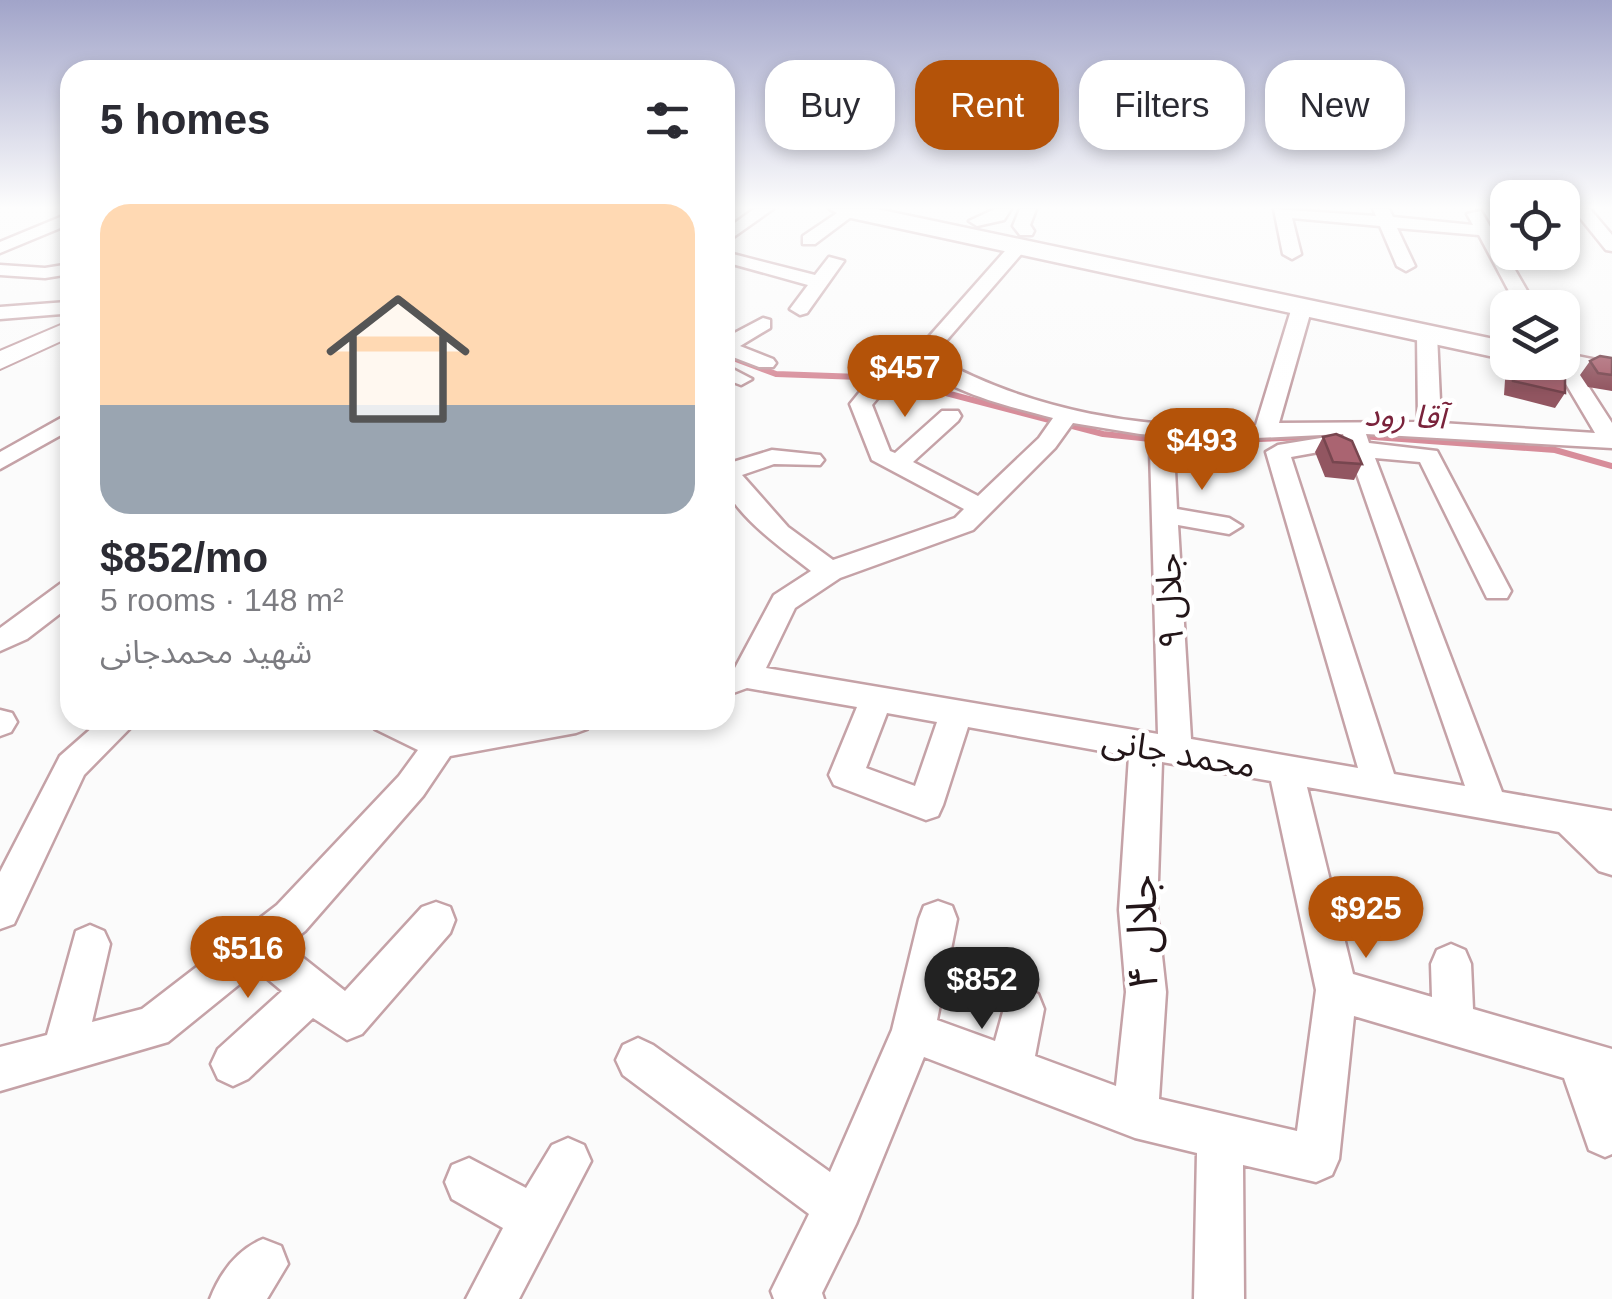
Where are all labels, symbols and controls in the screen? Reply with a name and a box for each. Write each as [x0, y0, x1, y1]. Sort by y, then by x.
chip: Buy [765, 60, 895, 150]
chip: Rent [915, 60, 1059, 150]
chip: Filters [1079, 60, 1245, 150]
chip: New [1265, 60, 1405, 150]
icon: filters [640, 93, 695, 148]
text: 5 homes [100, 96, 270, 143]
map controls [1490, 180, 1580, 380]
button: locate [1490, 180, 1580, 270]
icon: home [308, 269, 488, 449]
button: layers [1490, 290, 1580, 380]
pin: $457 [846, 335, 964, 420]
text: $457 [869, 349, 941, 385]
water label: آقا رود [1364, 397, 1453, 437]
pin: $493 [1143, 408, 1261, 493]
text: $493 [1166, 422, 1238, 458]
text: $852/mo [100, 534, 268, 581]
street label: جلال ۹ [1148, 552, 1191, 649]
text: 5 rooms · 148 m² [100, 582, 344, 618]
text: شهید محمدجانی [100, 634, 312, 670]
street label: محمد جانی [1099, 719, 1259, 786]
street label: جلال ۴ [1118, 874, 1167, 990]
pin: $925 [1307, 876, 1425, 961]
text: $925 [1330, 890, 1402, 926]
pin: $516 [189, 916, 307, 1001]
text: $516 [212, 930, 284, 966]
pin: $852 [923, 947, 1041, 1032]
text: $852 [946, 961, 1018, 997]

